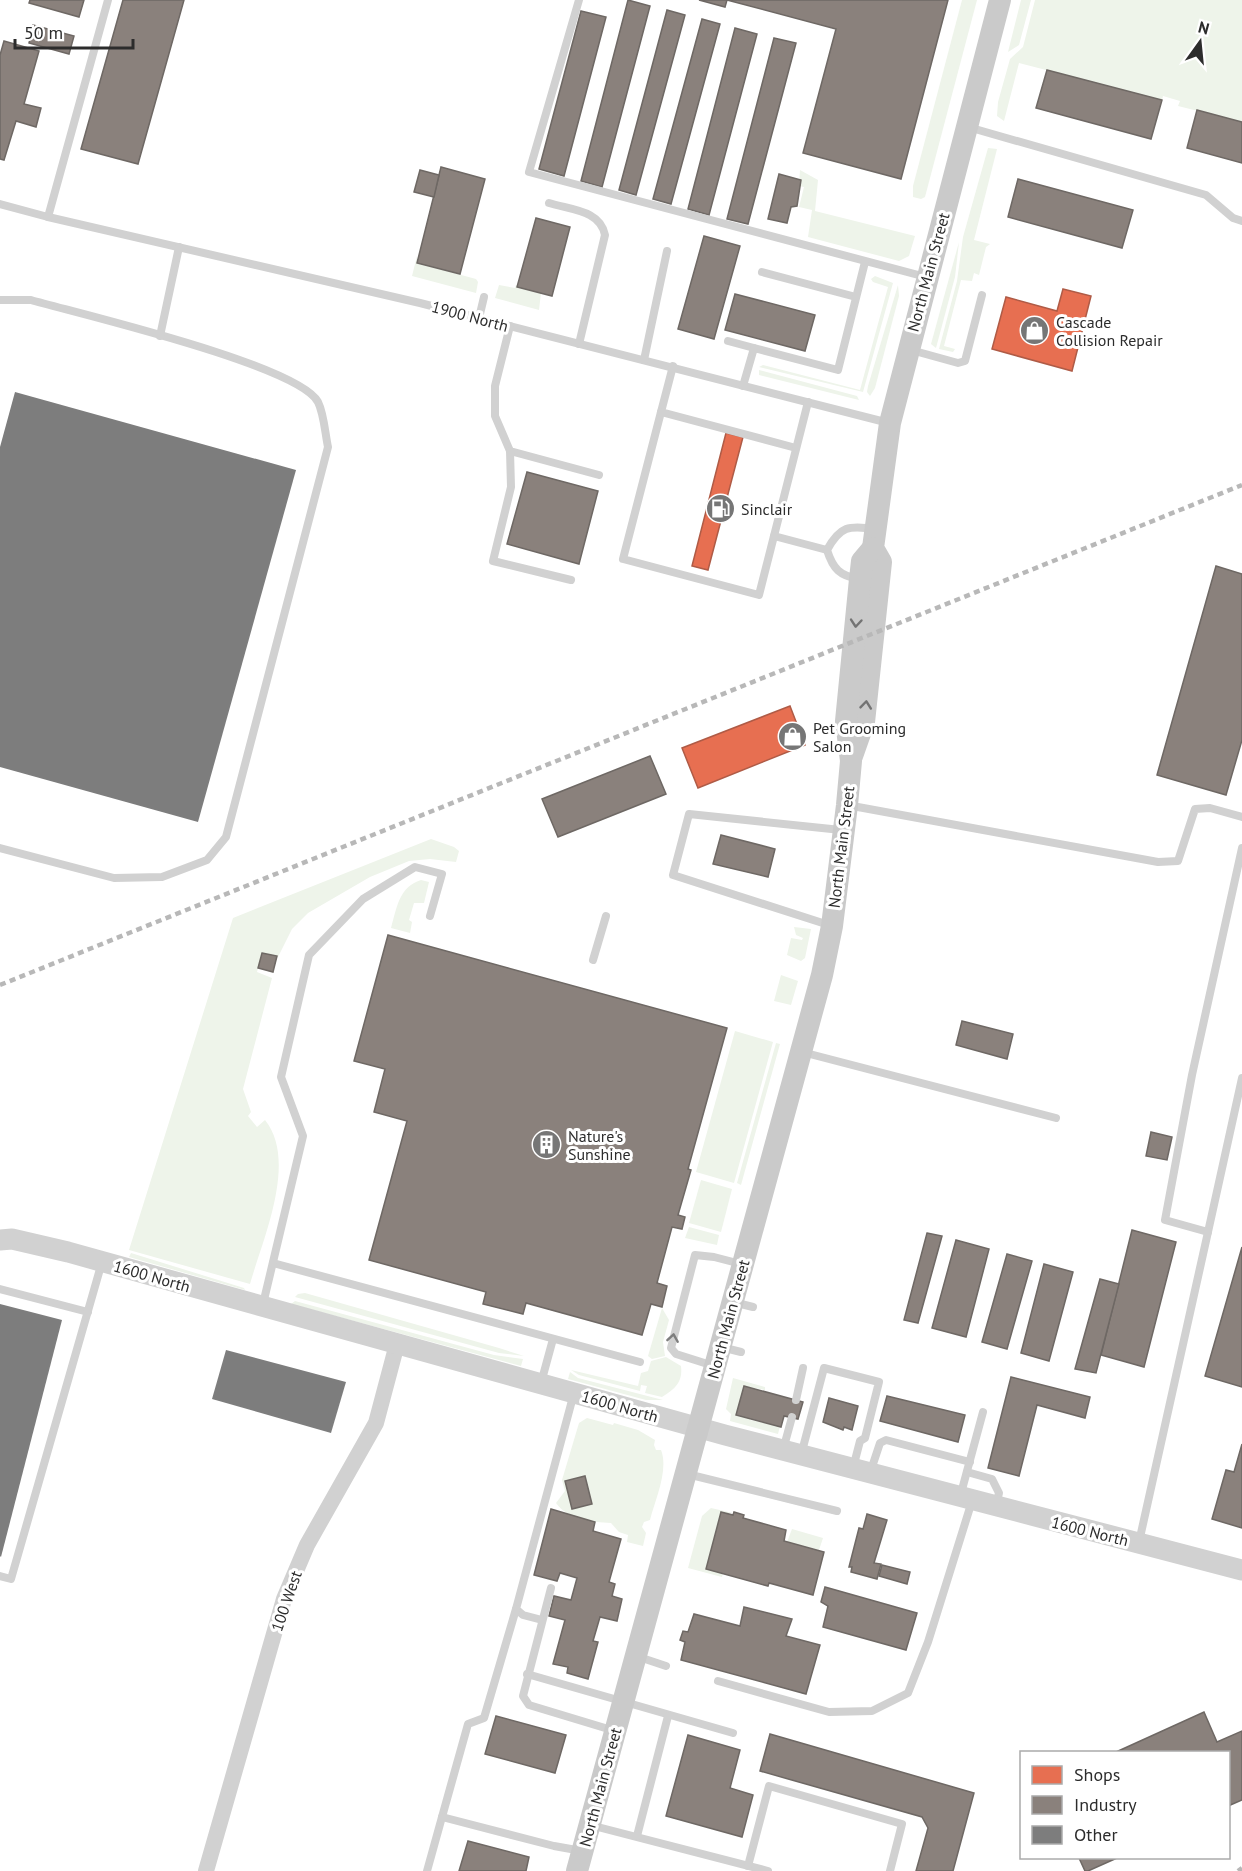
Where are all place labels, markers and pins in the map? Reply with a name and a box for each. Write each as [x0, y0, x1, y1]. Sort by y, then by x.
place label: Cascade Collision Repair [1056, 312, 1163, 350]
shop icon: Cascade Collision Repair [1019, 315, 1051, 347]
fuel station icon: Sinclair [704, 493, 736, 525]
place label: Sinclair [741, 499, 793, 519]
place label: Pet Grooming Salon [813, 718, 906, 756]
shop icon: Pet Grooming Salon [776, 721, 808, 753]
place label: Nature's Sunshine [568, 1126, 631, 1164]
building icon: Nature's Sunshine [531, 1129, 563, 1161]

